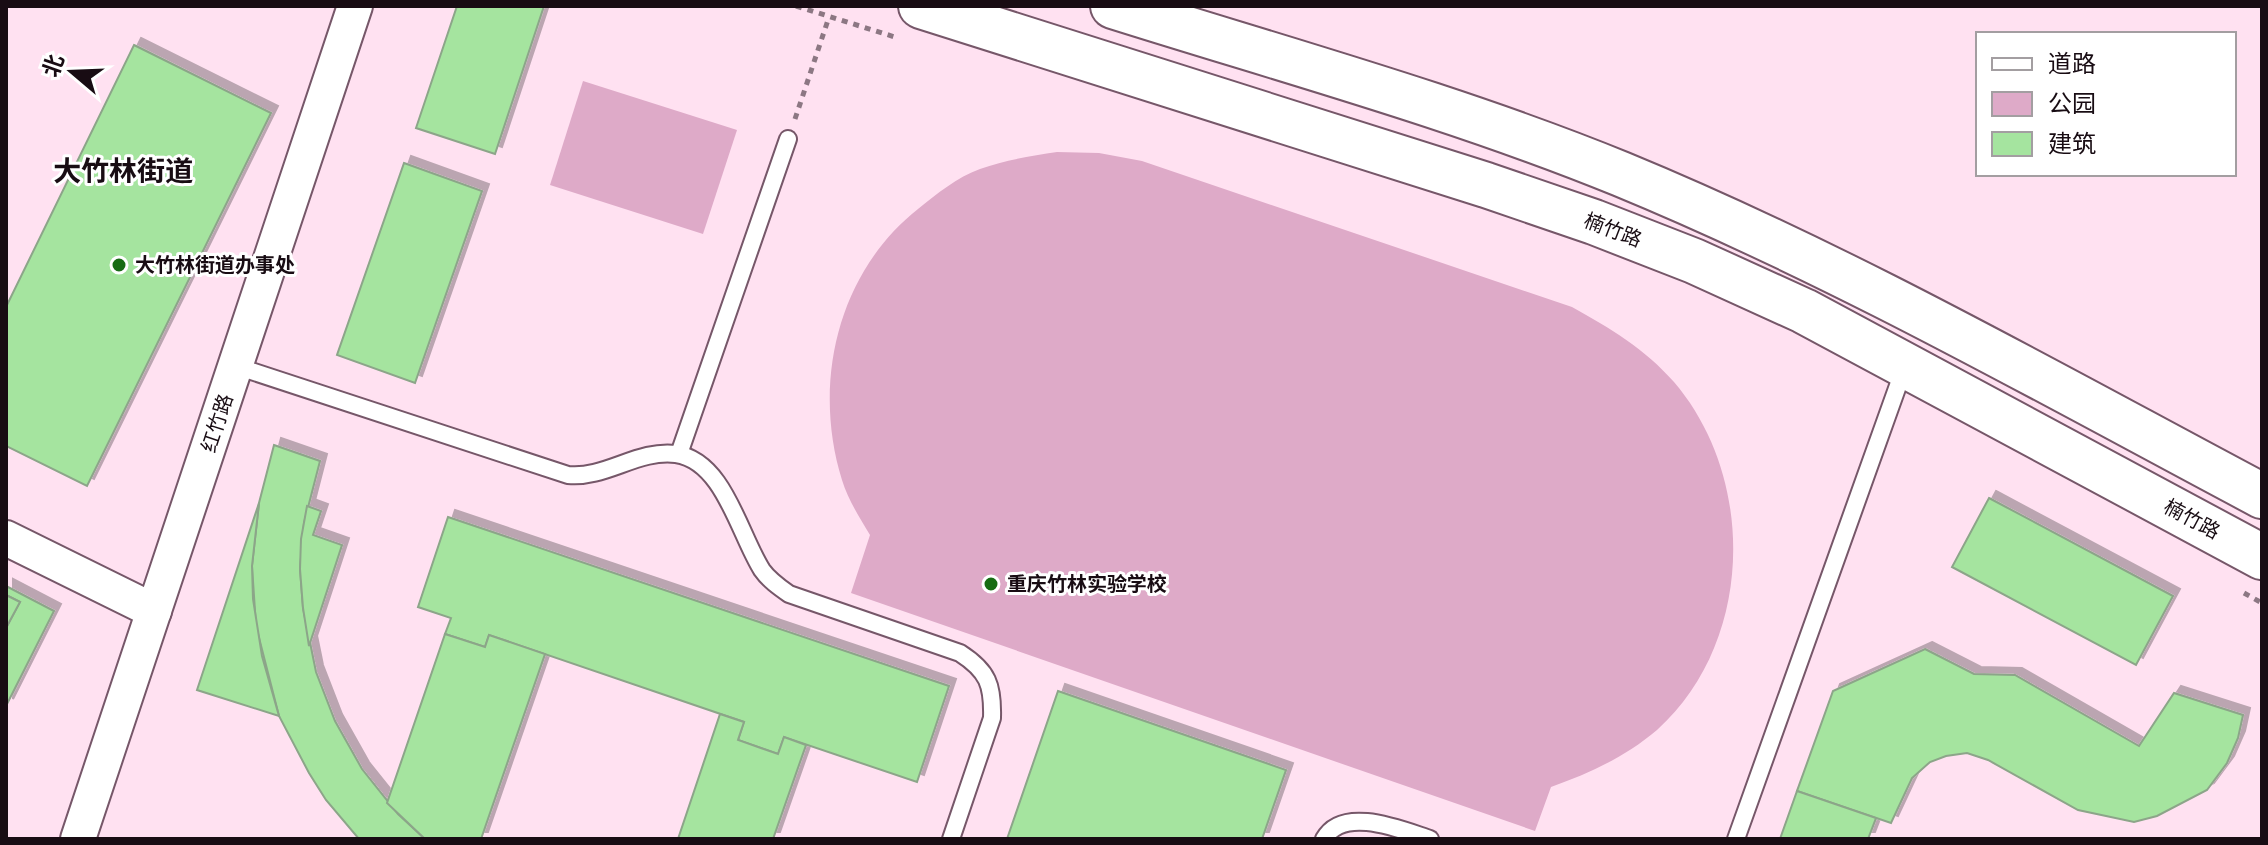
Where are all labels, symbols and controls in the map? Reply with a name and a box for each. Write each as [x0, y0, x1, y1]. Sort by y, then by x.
north arrow [32, 32, 112, 112]
legend [1976, 32, 2236, 176]
text: 道路 [2048, 49, 2096, 78]
text: 北 [37, 51, 70, 80]
text: 公园 [2048, 89, 2096, 118]
text: 建筑 [2048, 129, 2096, 158]
district label: 大竹林街道 [53, 154, 193, 188]
street label: 楠竹路 [1581, 208, 1645, 252]
place label: 大竹林街道办事处 [135, 253, 295, 277]
marker: 大竹林街道办事处 [110, 256, 128, 274]
street label: 红竹路 [196, 391, 238, 455]
street label: 楠竹路 [2160, 494, 2224, 544]
place label: 重庆竹林实验学校 [1007, 572, 1167, 596]
marker: 重庆竹林实验学校 [982, 575, 1000, 593]

